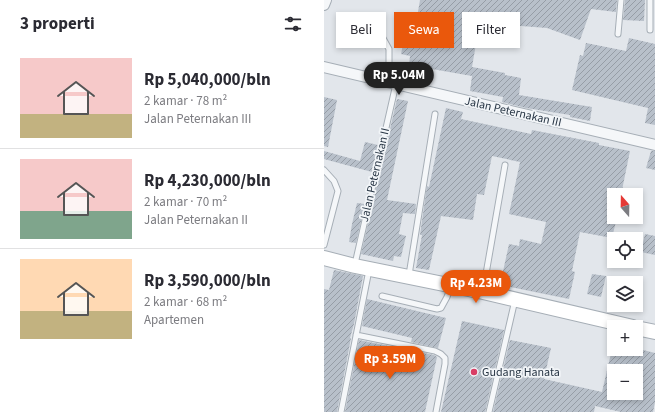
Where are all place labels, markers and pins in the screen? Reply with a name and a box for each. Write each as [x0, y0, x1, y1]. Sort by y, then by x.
pin: Rp 5.04M [358, 62, 440, 96]
pin: Rp 4.23M [435, 270, 517, 304]
pin: Rp 3.59M [349, 346, 431, 380]
place label: Gudang Hanata [482, 364, 560, 381]
marker: Gudang Hanata [469, 367, 479, 377]

